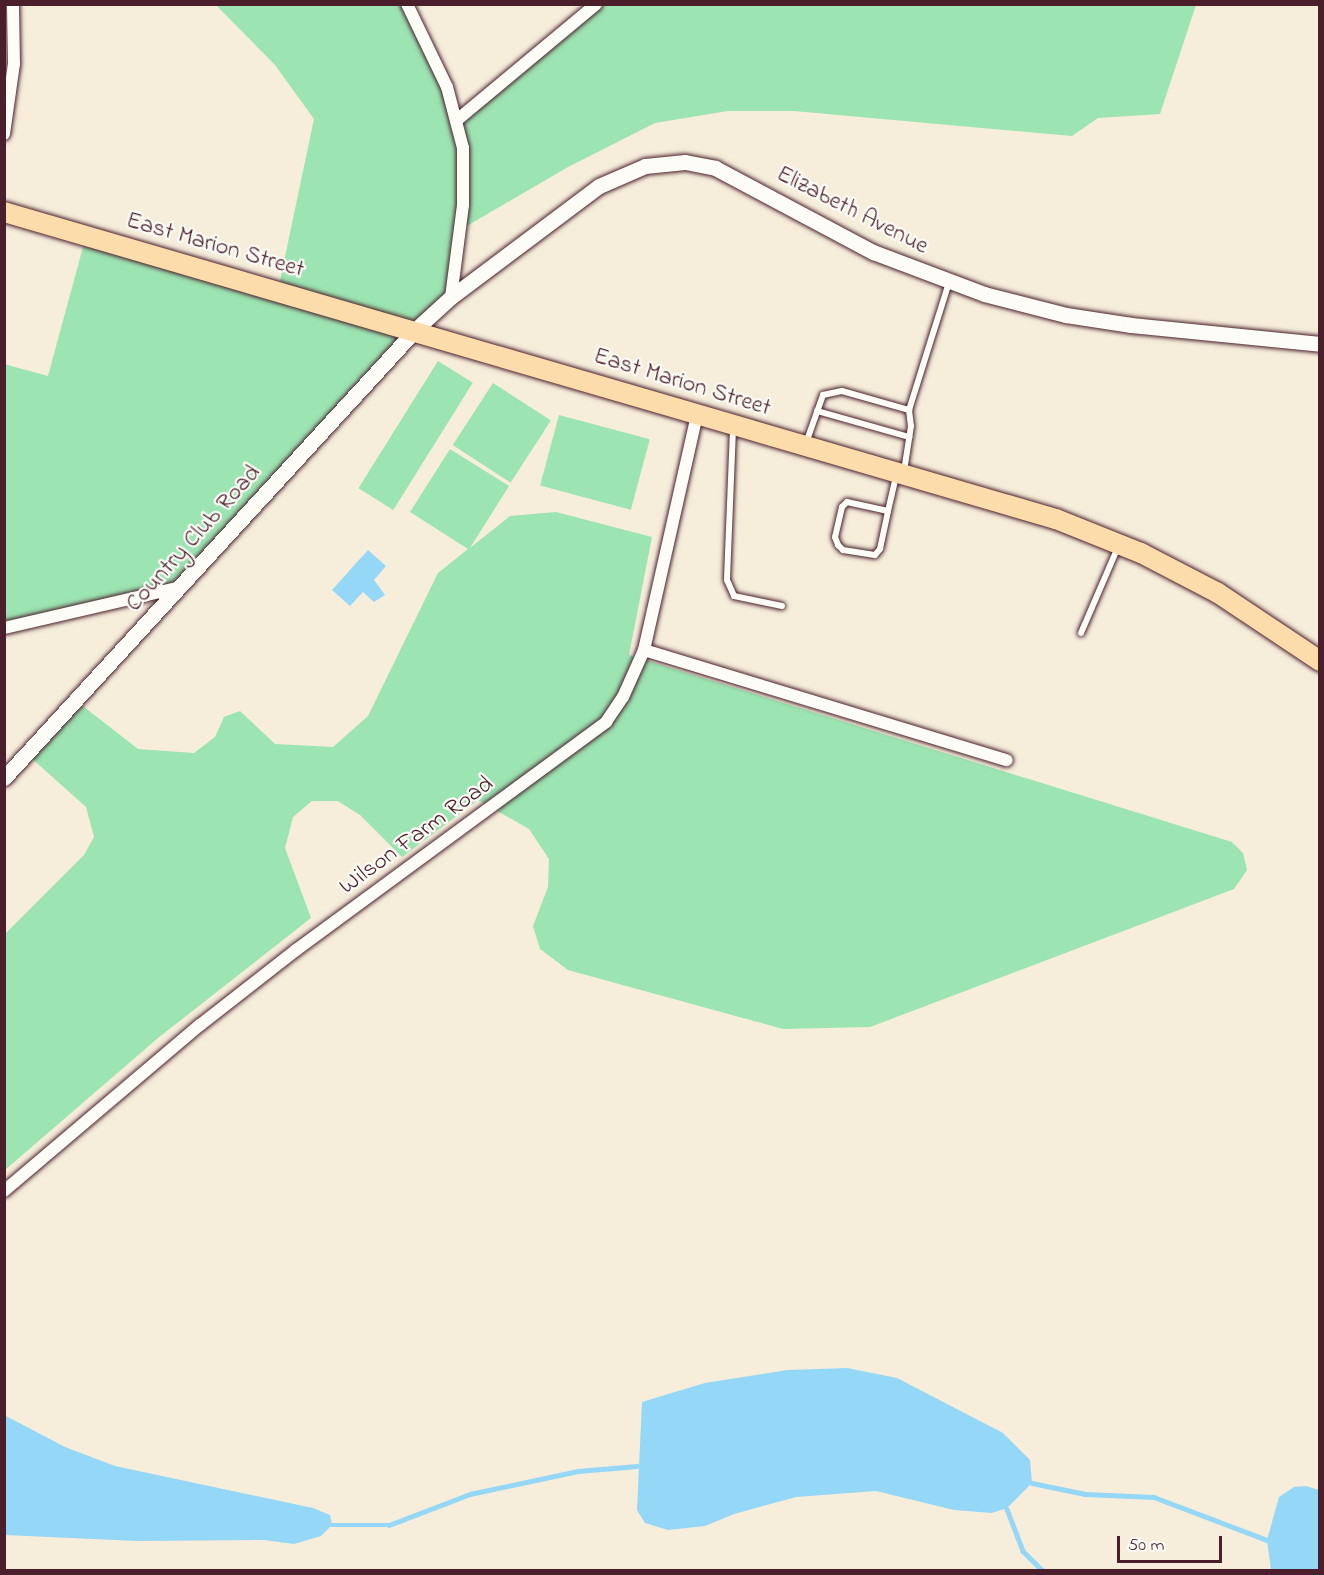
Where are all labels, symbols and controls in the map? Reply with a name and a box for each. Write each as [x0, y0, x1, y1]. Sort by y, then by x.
street label: Elizabeth Avenue [771, 160, 933, 262]
street label: East Marion Street [123, 207, 307, 285]
street label: East Marion Street [590, 342, 774, 424]
street label: Country Club Road [120, 460, 268, 618]
street label: Wilson Farm Road [334, 770, 500, 902]
scale bar [1120, 1524, 1225, 1562]
text: 50 m [1128, 1533, 1165, 1559]

